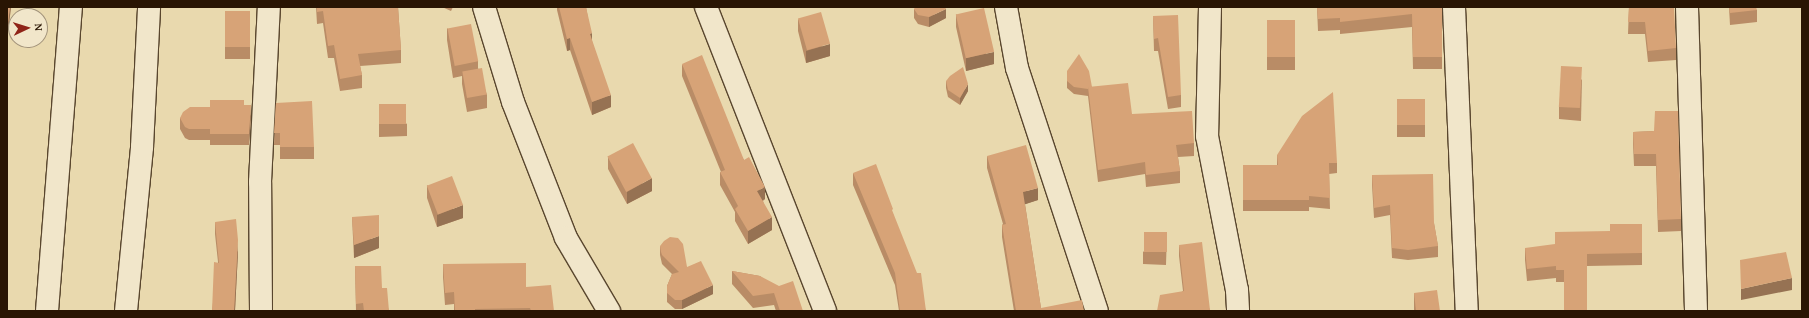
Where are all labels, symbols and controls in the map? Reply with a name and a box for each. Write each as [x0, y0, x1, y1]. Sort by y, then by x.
north arrow [8, 8, 48, 48]
text: N [31, 23, 47, 31]

